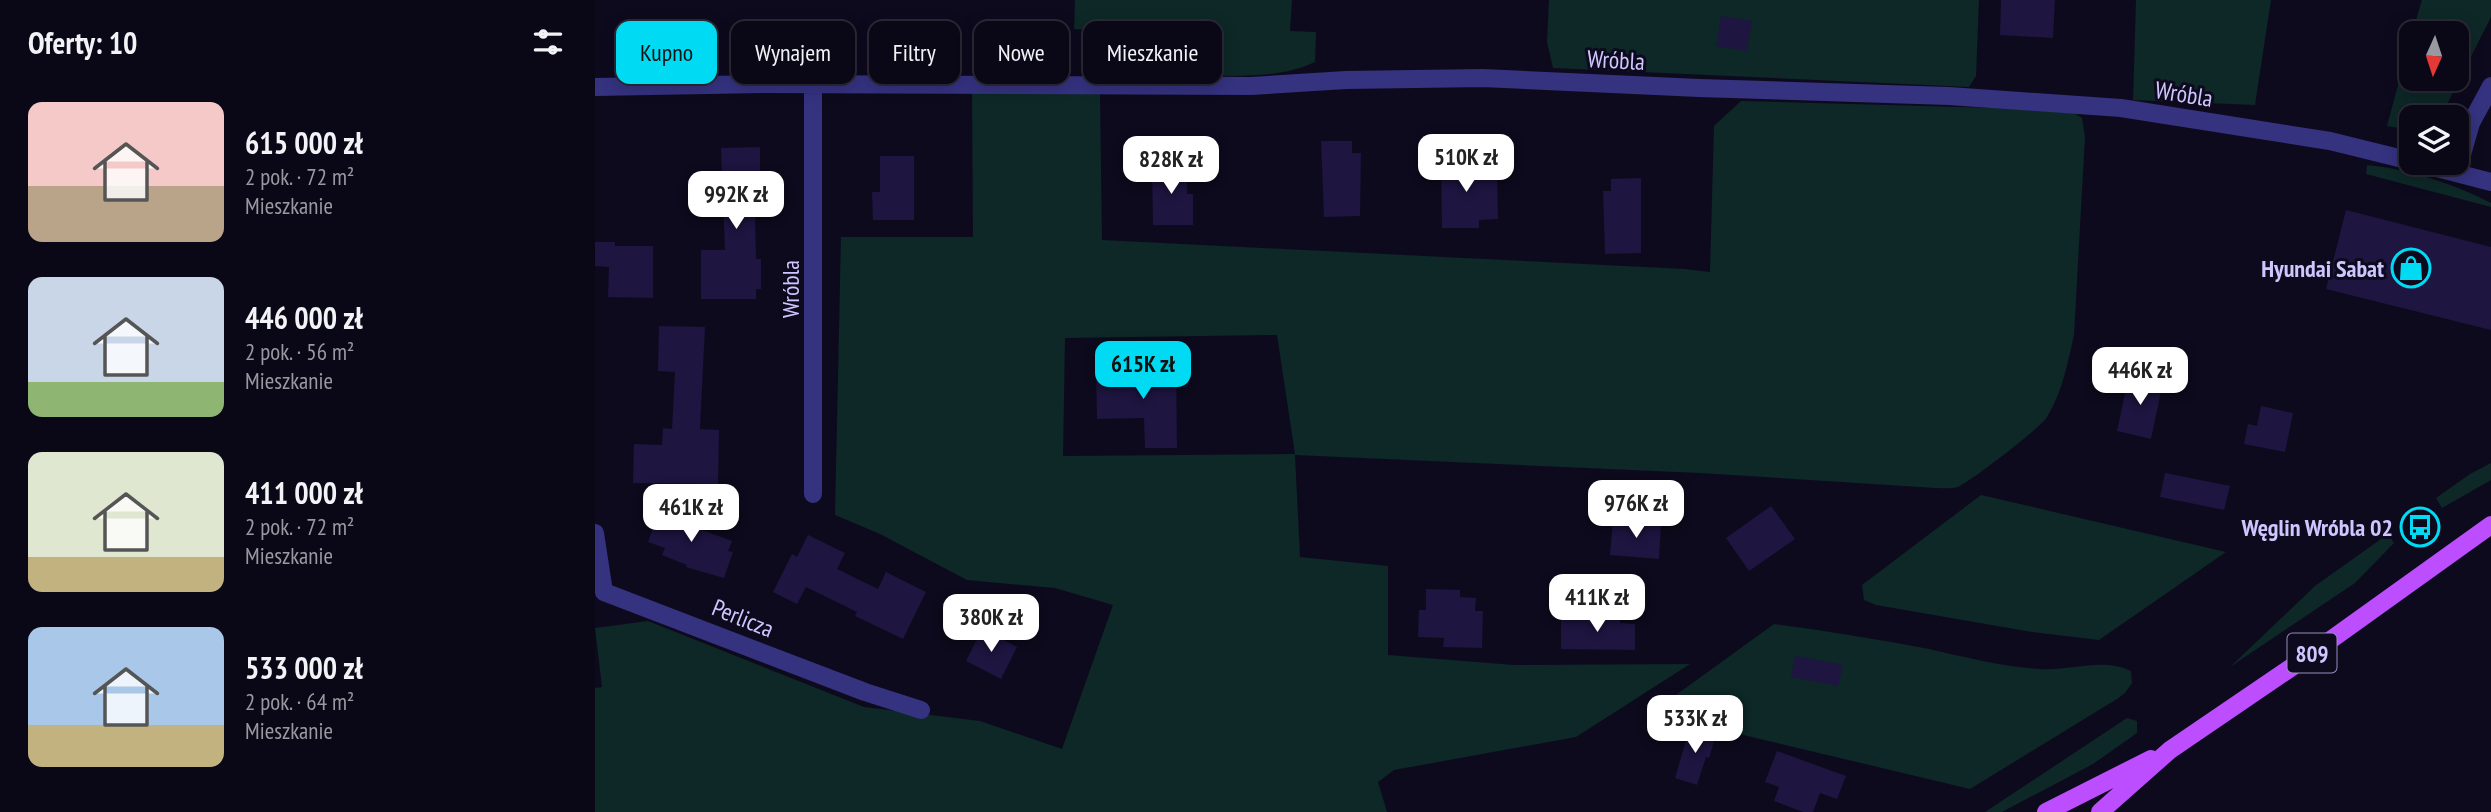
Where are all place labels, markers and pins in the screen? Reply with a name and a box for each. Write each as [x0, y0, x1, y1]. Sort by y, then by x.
pin: 510K zł [1401, 134, 1531, 194]
pin: 828K zł [1106, 136, 1236, 196]
pin: 992K zł [671, 172, 801, 231]
shop icon: Hyundai Sabat [2390, 247, 2432, 289]
place label: Hyundai Sabat [2261, 253, 2384, 284]
pin: 615K zł [1078, 342, 1208, 401]
pin: 446K zł [2075, 348, 2205, 407]
pin: 976K zł [1571, 480, 1701, 540]
pin: 461K zł [626, 484, 756, 544]
bus stop icon: Węglin Wróbla 02 [2399, 506, 2441, 548]
place label: Węglin Wróbla 02 [2241, 512, 2393, 543]
pin: 411K zł [1532, 574, 1662, 634]
pin: 380K zł [926, 594, 1056, 654]
pin: 533K zł [1630, 696, 1760, 755]

